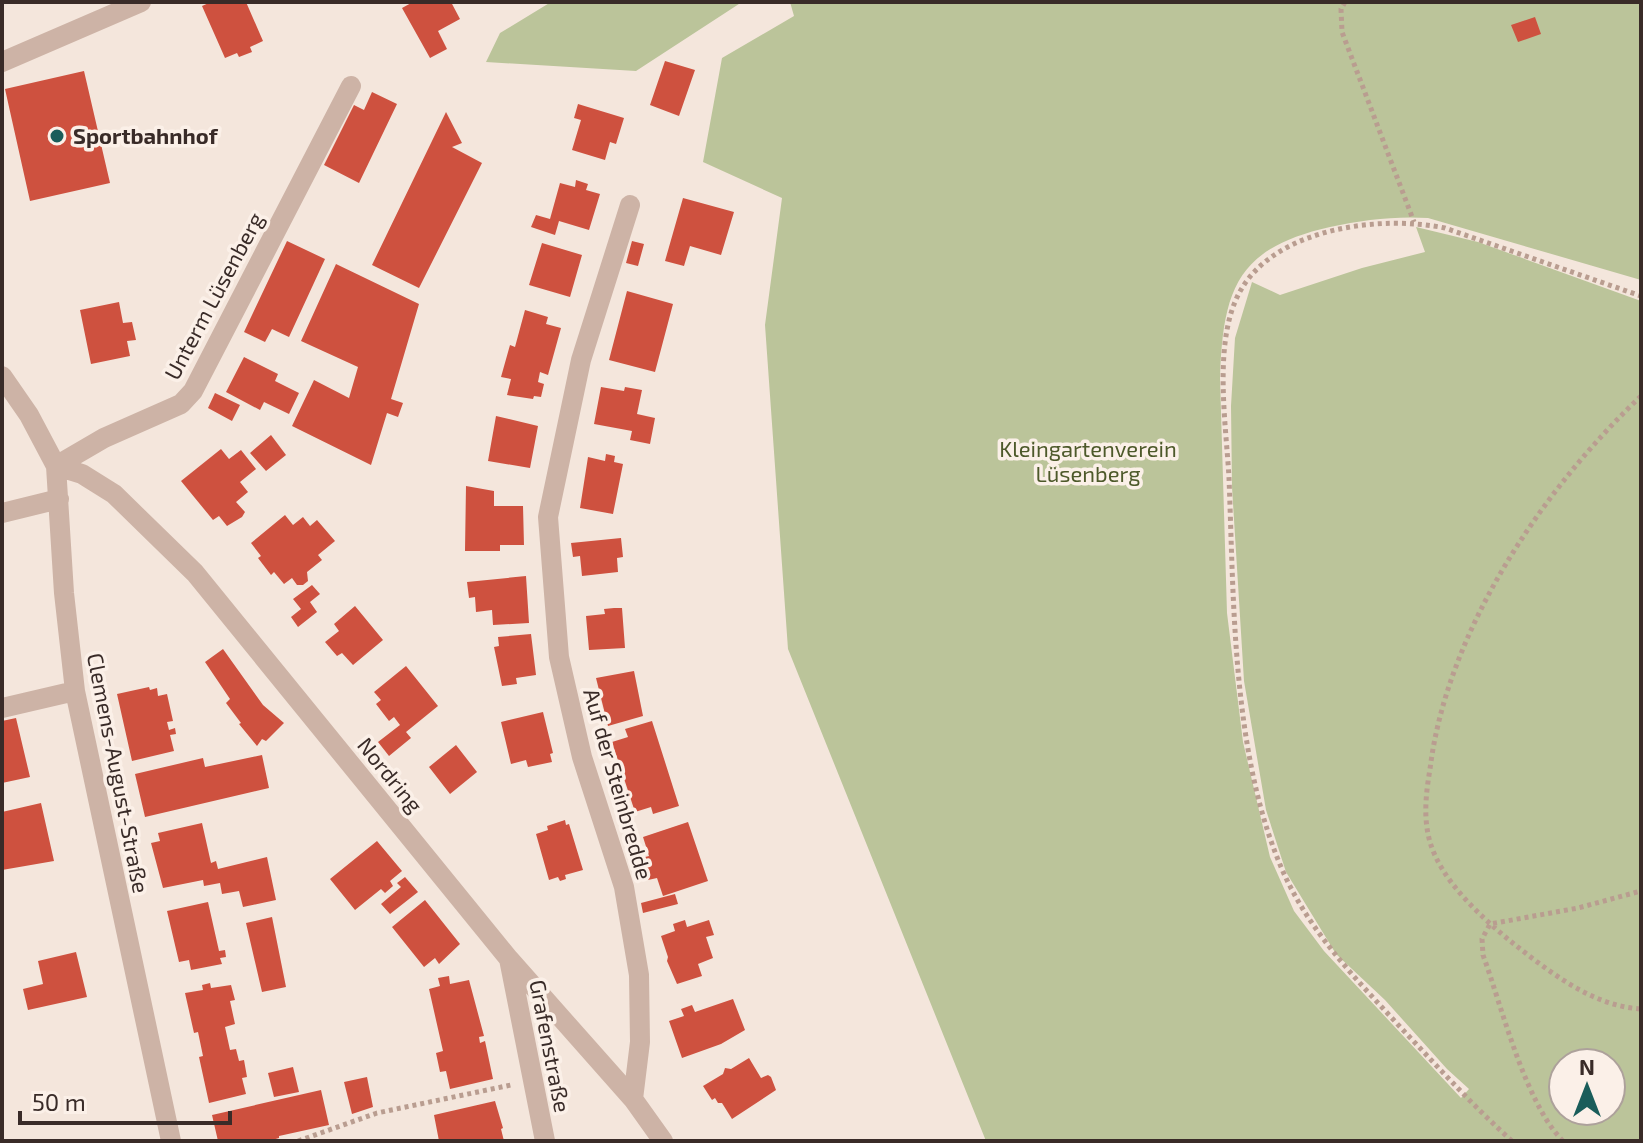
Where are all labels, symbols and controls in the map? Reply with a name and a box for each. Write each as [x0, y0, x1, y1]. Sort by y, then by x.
place label: Sportbahnhof [73, 122, 219, 148]
marker: Sportbahnhof [48, 127, 66, 145]
street label: Unterm Lüsenberg [158, 207, 268, 384]
park label: Kleingartenverein Lüsenberg [999, 435, 1177, 486]
street label: Clemens-August-Straße [83, 651, 155, 895]
street label: Auf der Steinbredde [579, 685, 659, 882]
street label: Nordring [353, 732, 429, 817]
street label: Grafenstraße [525, 977, 577, 1114]
north arrow [1547, 1047, 1627, 1127]
text: N [1579, 1053, 1595, 1079]
scale bar [20, 1075, 230, 1125]
text: 50 m [32, 1087, 86, 1116]

